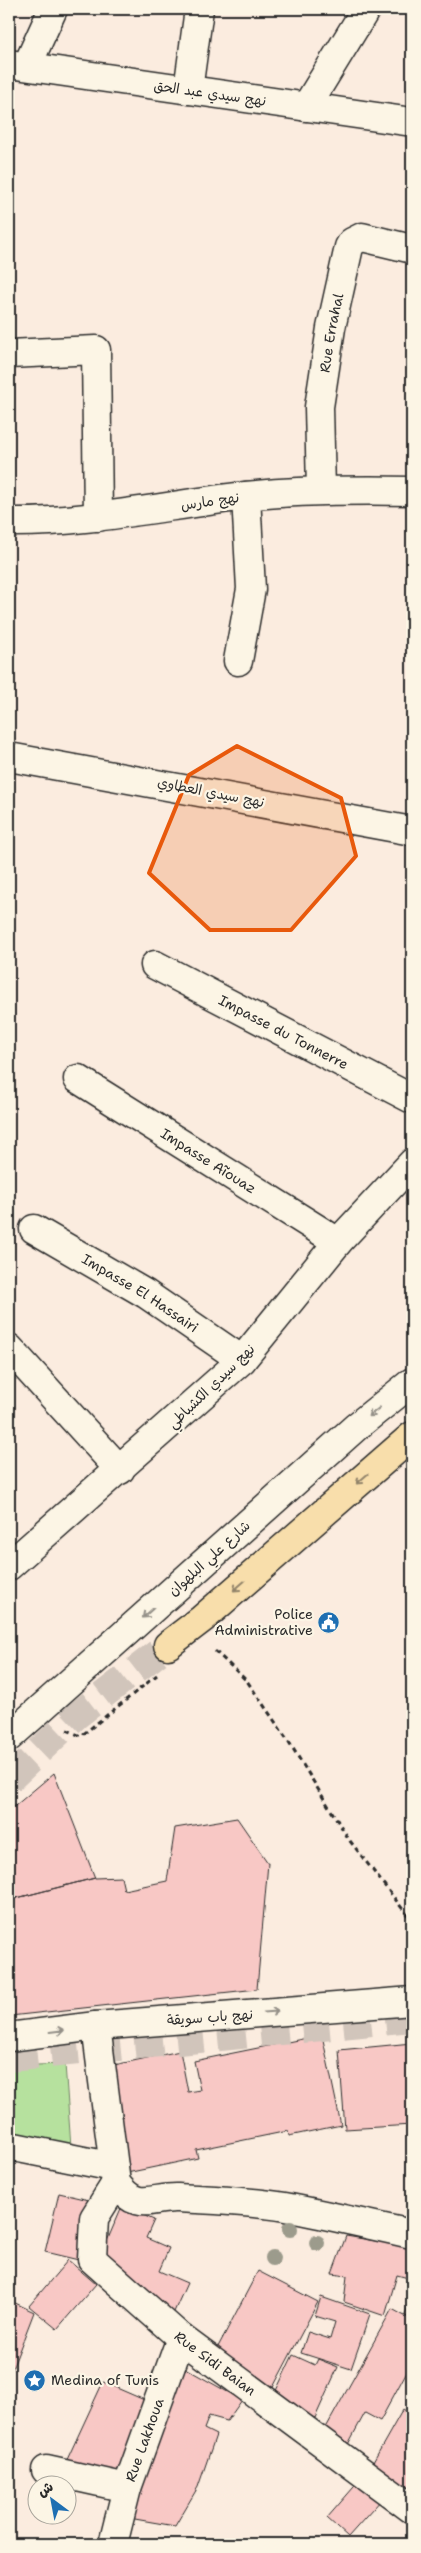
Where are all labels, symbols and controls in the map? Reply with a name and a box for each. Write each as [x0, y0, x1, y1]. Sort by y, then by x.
street label: نهج سيدي عبد الحق [152, 76, 267, 112]
street label: Rue Errahal [315, 291, 348, 374]
street label: نهج مارس [180, 488, 240, 515]
street label: نهج سيدي العطاوي [156, 773, 266, 813]
street label: Impasse du Tonnerre [216, 991, 352, 1073]
street label: Impasse Aĩouaz [157, 1124, 260, 1198]
street label: Impasse El Hassairi [79, 1250, 202, 1336]
street label: نهج سيدي الكشباطي [164, 1340, 261, 1435]
one-way arrow [368, 1407, 381, 1418]
one-way arrow [356, 1473, 369, 1484]
street label: شارع علي البلهوان [164, 1516, 256, 1603]
one-way arrow [233, 1580, 246, 1591]
place label: Police Administrative [214, 1605, 313, 1639]
one-way arrow [141, 1607, 154, 1619]
public building icon: Police Administrative [317, 1610, 341, 1634]
street label: نهج باب سويقة [166, 2005, 254, 2030]
one-way arrow [263, 2007, 279, 2017]
one-way arrow [49, 2025, 65, 2035]
street label: Rue Sidi Baian [171, 2327, 260, 2400]
place icon: Medina of Tunis [23, 2368, 47, 2392]
place label: Medina of Tunis [51, 2371, 159, 2389]
street label: Rue Lakhoua [121, 2395, 168, 2484]
north arrow [28, 2476, 78, 2526]
text: ش [34, 2477, 56, 2501]

